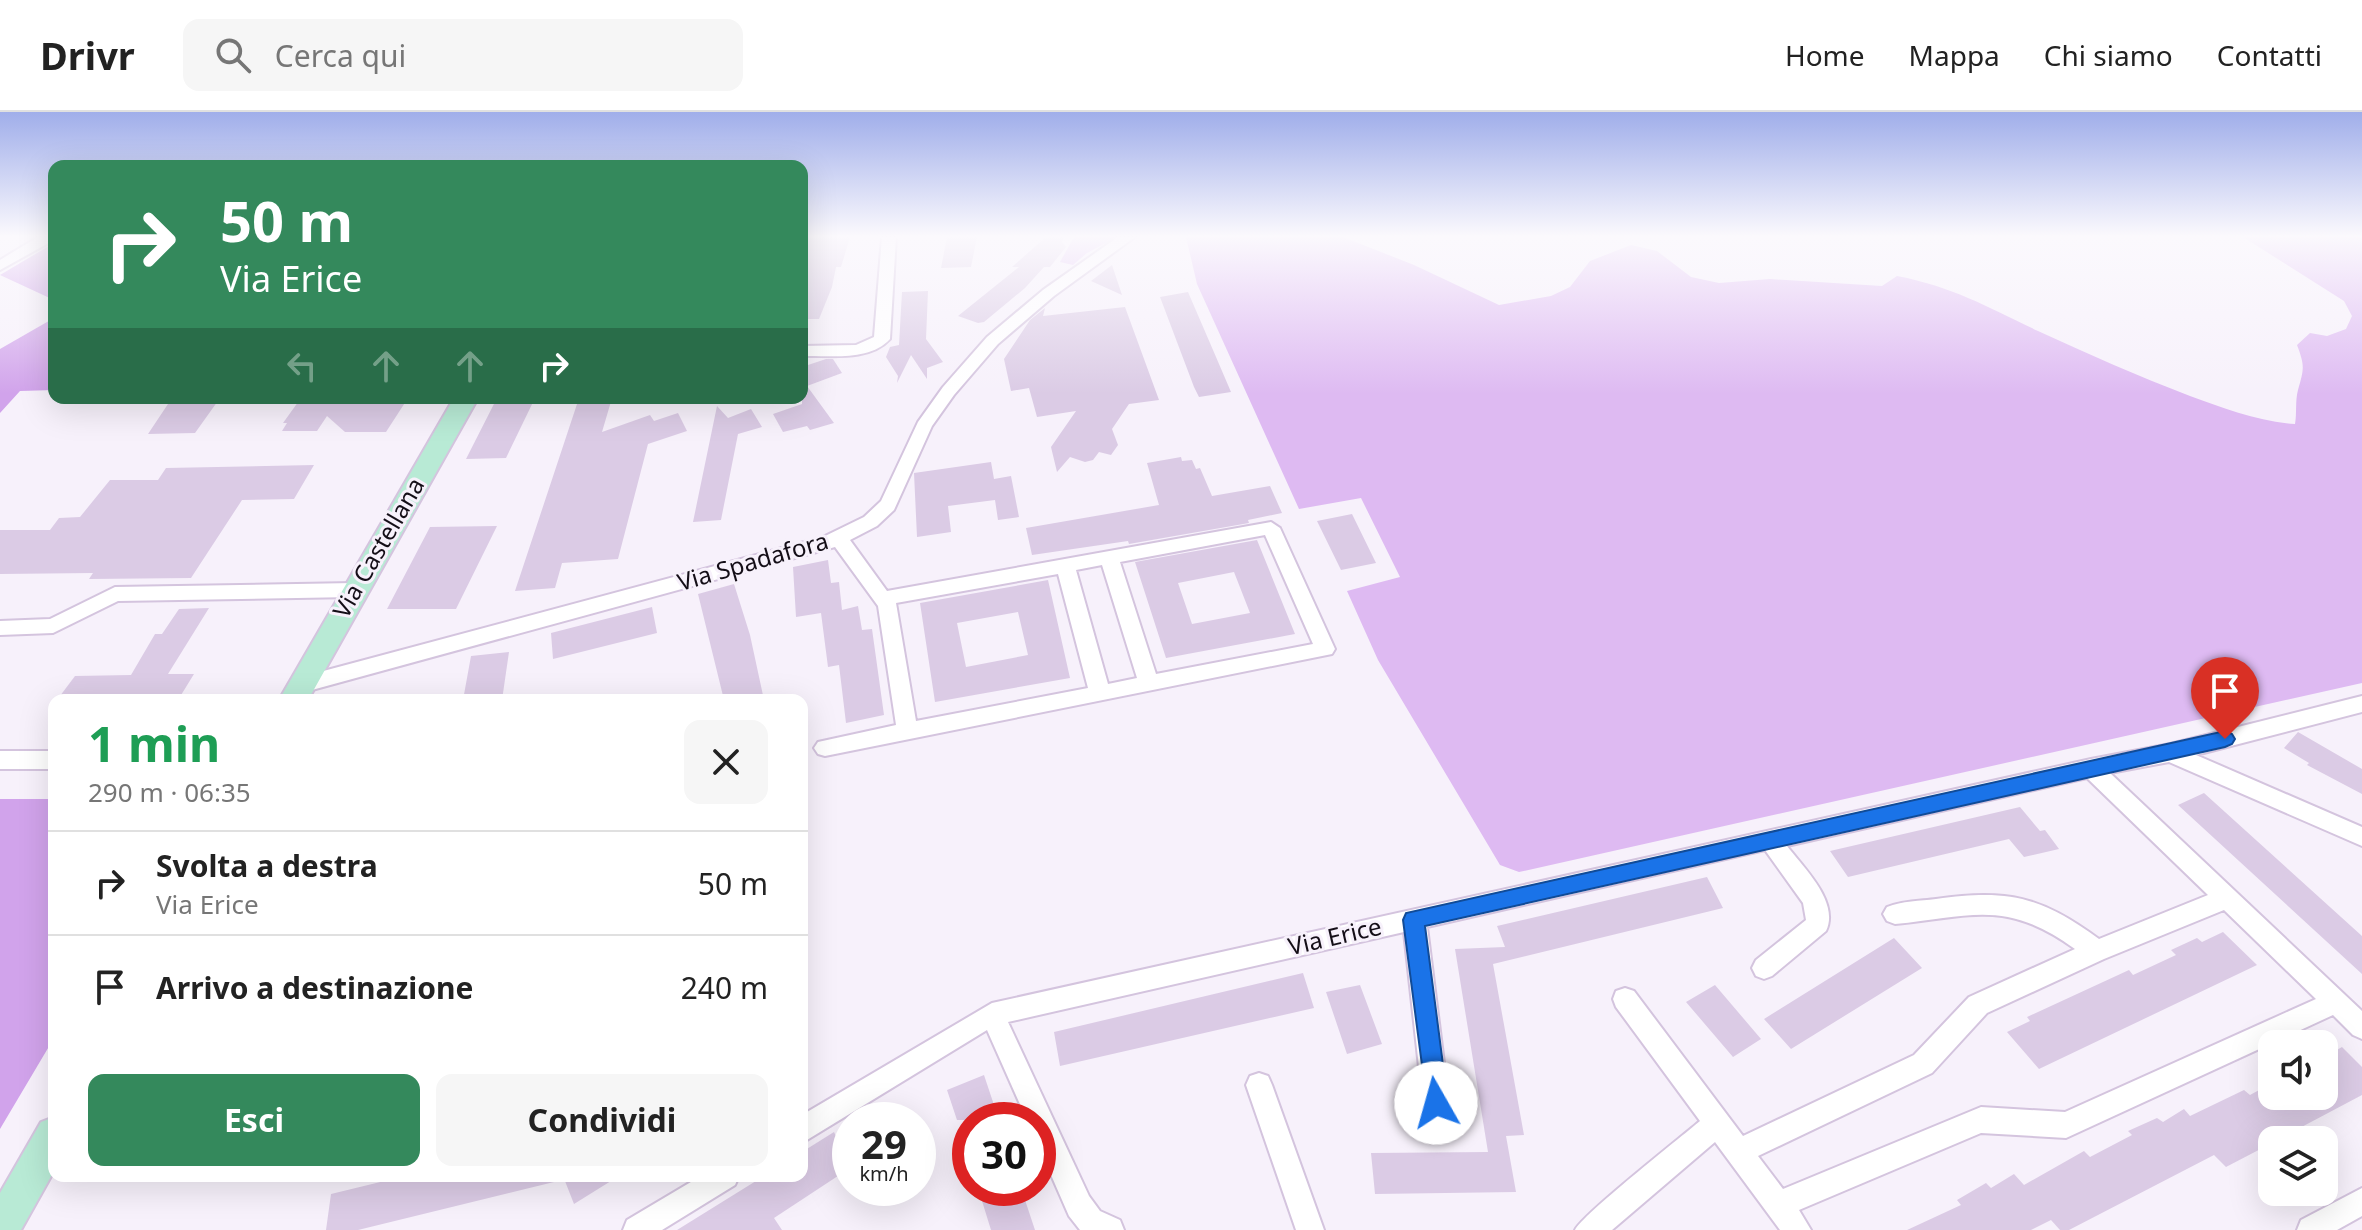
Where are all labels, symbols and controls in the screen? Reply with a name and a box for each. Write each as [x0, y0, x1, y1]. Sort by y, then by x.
search box [183, 19, 743, 91]
text: Drivr [40, 29, 135, 81]
icon: search [211, 33, 255, 77]
text: Cerca qui [275, 35, 406, 76]
text: Home [1785, 36, 1865, 74]
text: Mappa [1909, 36, 2000, 74]
text: Chi siamo [2044, 36, 2173, 74]
text: Contatti [2217, 36, 2322, 74]
text: 50 m [220, 182, 353, 258]
icon: right [88, 192, 192, 296]
text: Via Erice [220, 254, 362, 303]
icon: left [280, 344, 324, 388]
icon: ahead [364, 344, 408, 388]
icon: ahead [448, 344, 492, 388]
icon: right [532, 344, 576, 388]
street label: Via Castellana [324, 471, 431, 623]
street label: Via Spadafora [673, 523, 832, 598]
pin [2191, 657, 2259, 739]
icon: arrive [2203, 669, 2247, 713]
text: 1 min [88, 711, 220, 776]
button: close [684, 720, 768, 804]
text: 290 m · 06:35 [88, 774, 251, 810]
text: Svolta a destra [156, 845, 378, 886]
icon: right [88, 861, 132, 905]
text: 50 m [698, 863, 768, 904]
text: Via Erice [156, 886, 259, 922]
street label: Via Erice [1285, 909, 1385, 962]
icon: arrive [88, 965, 132, 1009]
text: Arrivo a destinazione [156, 967, 473, 1008]
text: 240 m [681, 967, 768, 1008]
map controls [2258, 1030, 2338, 1206]
button: sound [2258, 1030, 2338, 1110]
position arrow [1394, 1061, 1478, 1145]
button: Esci [88, 1074, 420, 1166]
button: Condividi [436, 1074, 768, 1166]
speed limit sign: 30 [952, 1102, 1056, 1206]
text: 29 [861, 1116, 907, 1171]
button: layers [2258, 1126, 2338, 1206]
text: km/h [859, 1160, 909, 1187]

